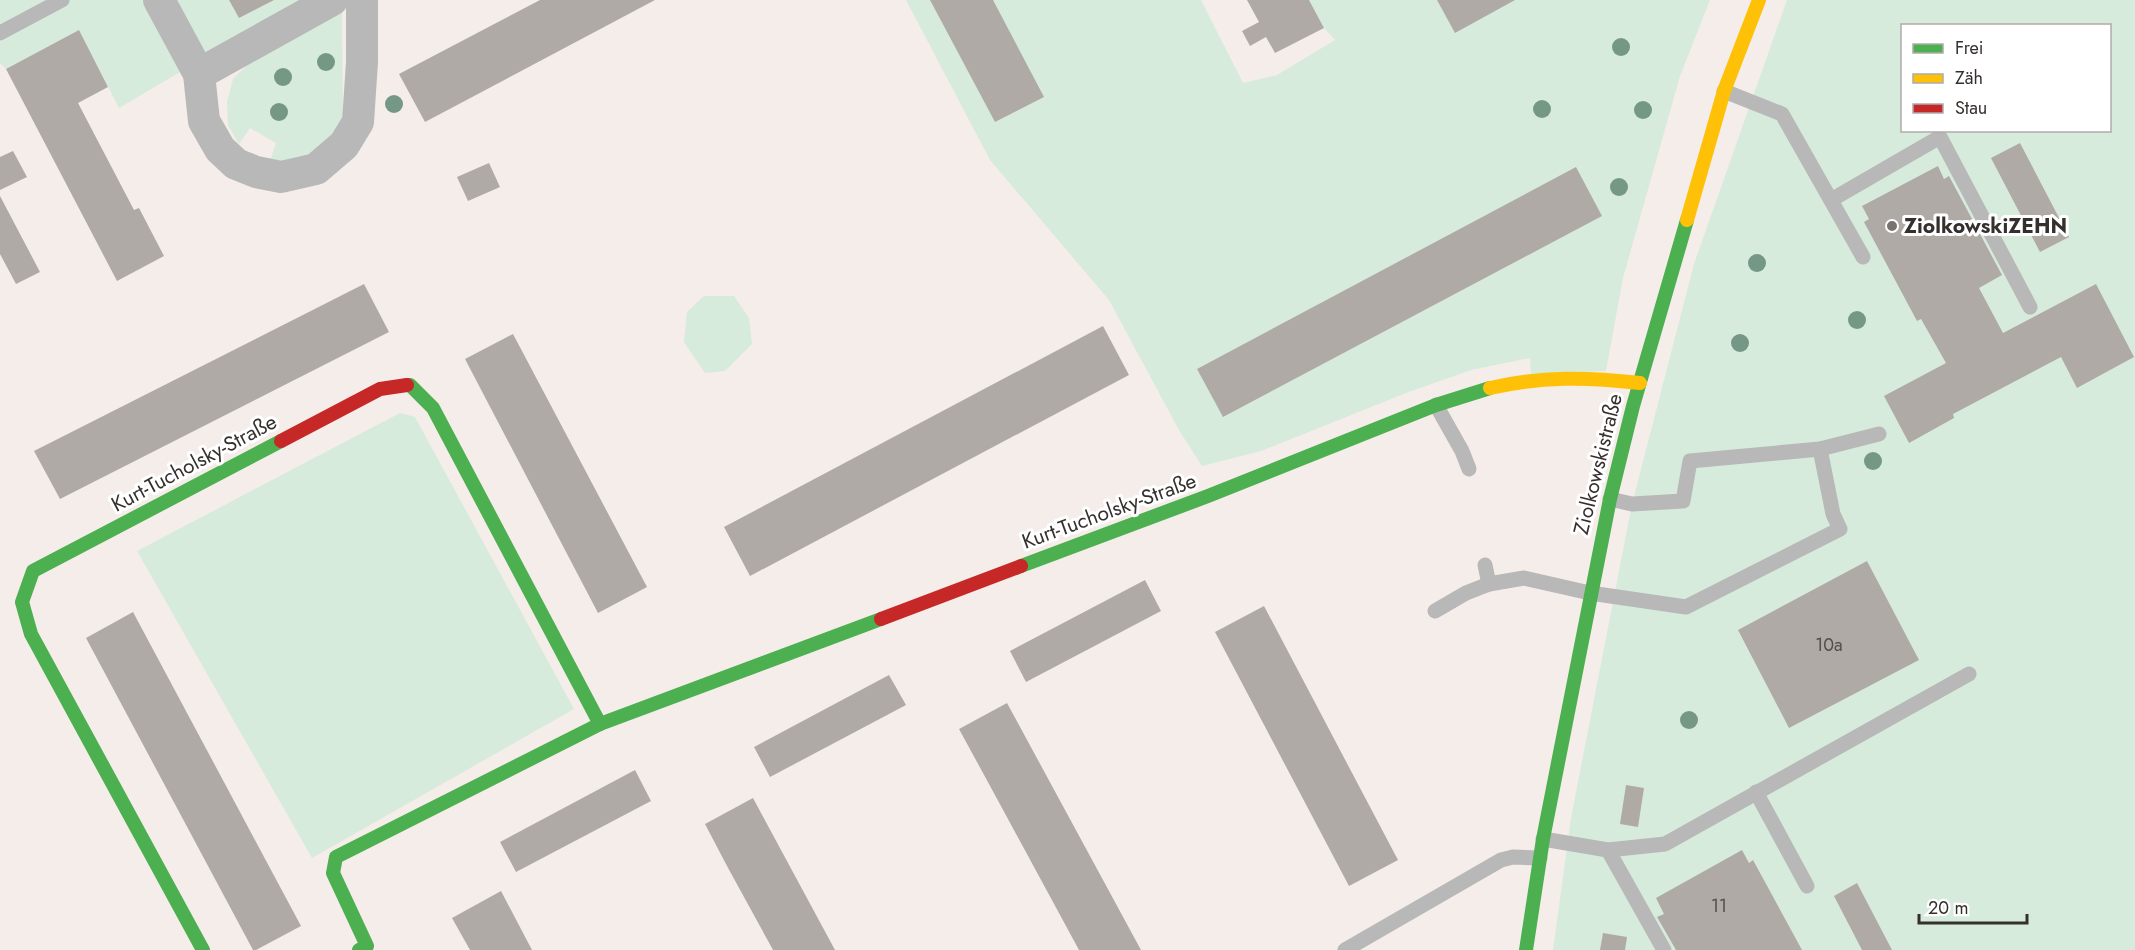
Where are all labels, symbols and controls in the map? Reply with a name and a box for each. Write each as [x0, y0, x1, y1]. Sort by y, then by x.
legend [1901, 24, 2111, 132]
text: Frei [1955, 35, 1984, 61]
text: Zäh [1955, 65, 1983, 91]
text: Stau [1955, 95, 1987, 121]
place label: ZiolkowskiZEHN [1904, 211, 2067, 241]
marker: ZiolkowskiZEHN [1885, 219, 1899, 233]
street label: Ziolkowskistraße [1566, 390, 1630, 538]
street label: Kurt-Tucholsky-Straße [106, 407, 282, 519]
street label: Kurt-Tucholsky-Straße [1018, 465, 1201, 556]
house number: 10a [1815, 632, 1843, 658]
scale bar [1919, 887, 2027, 925]
house number: 11 [1711, 893, 1727, 919]
text: 20 m [1928, 895, 1968, 921]

